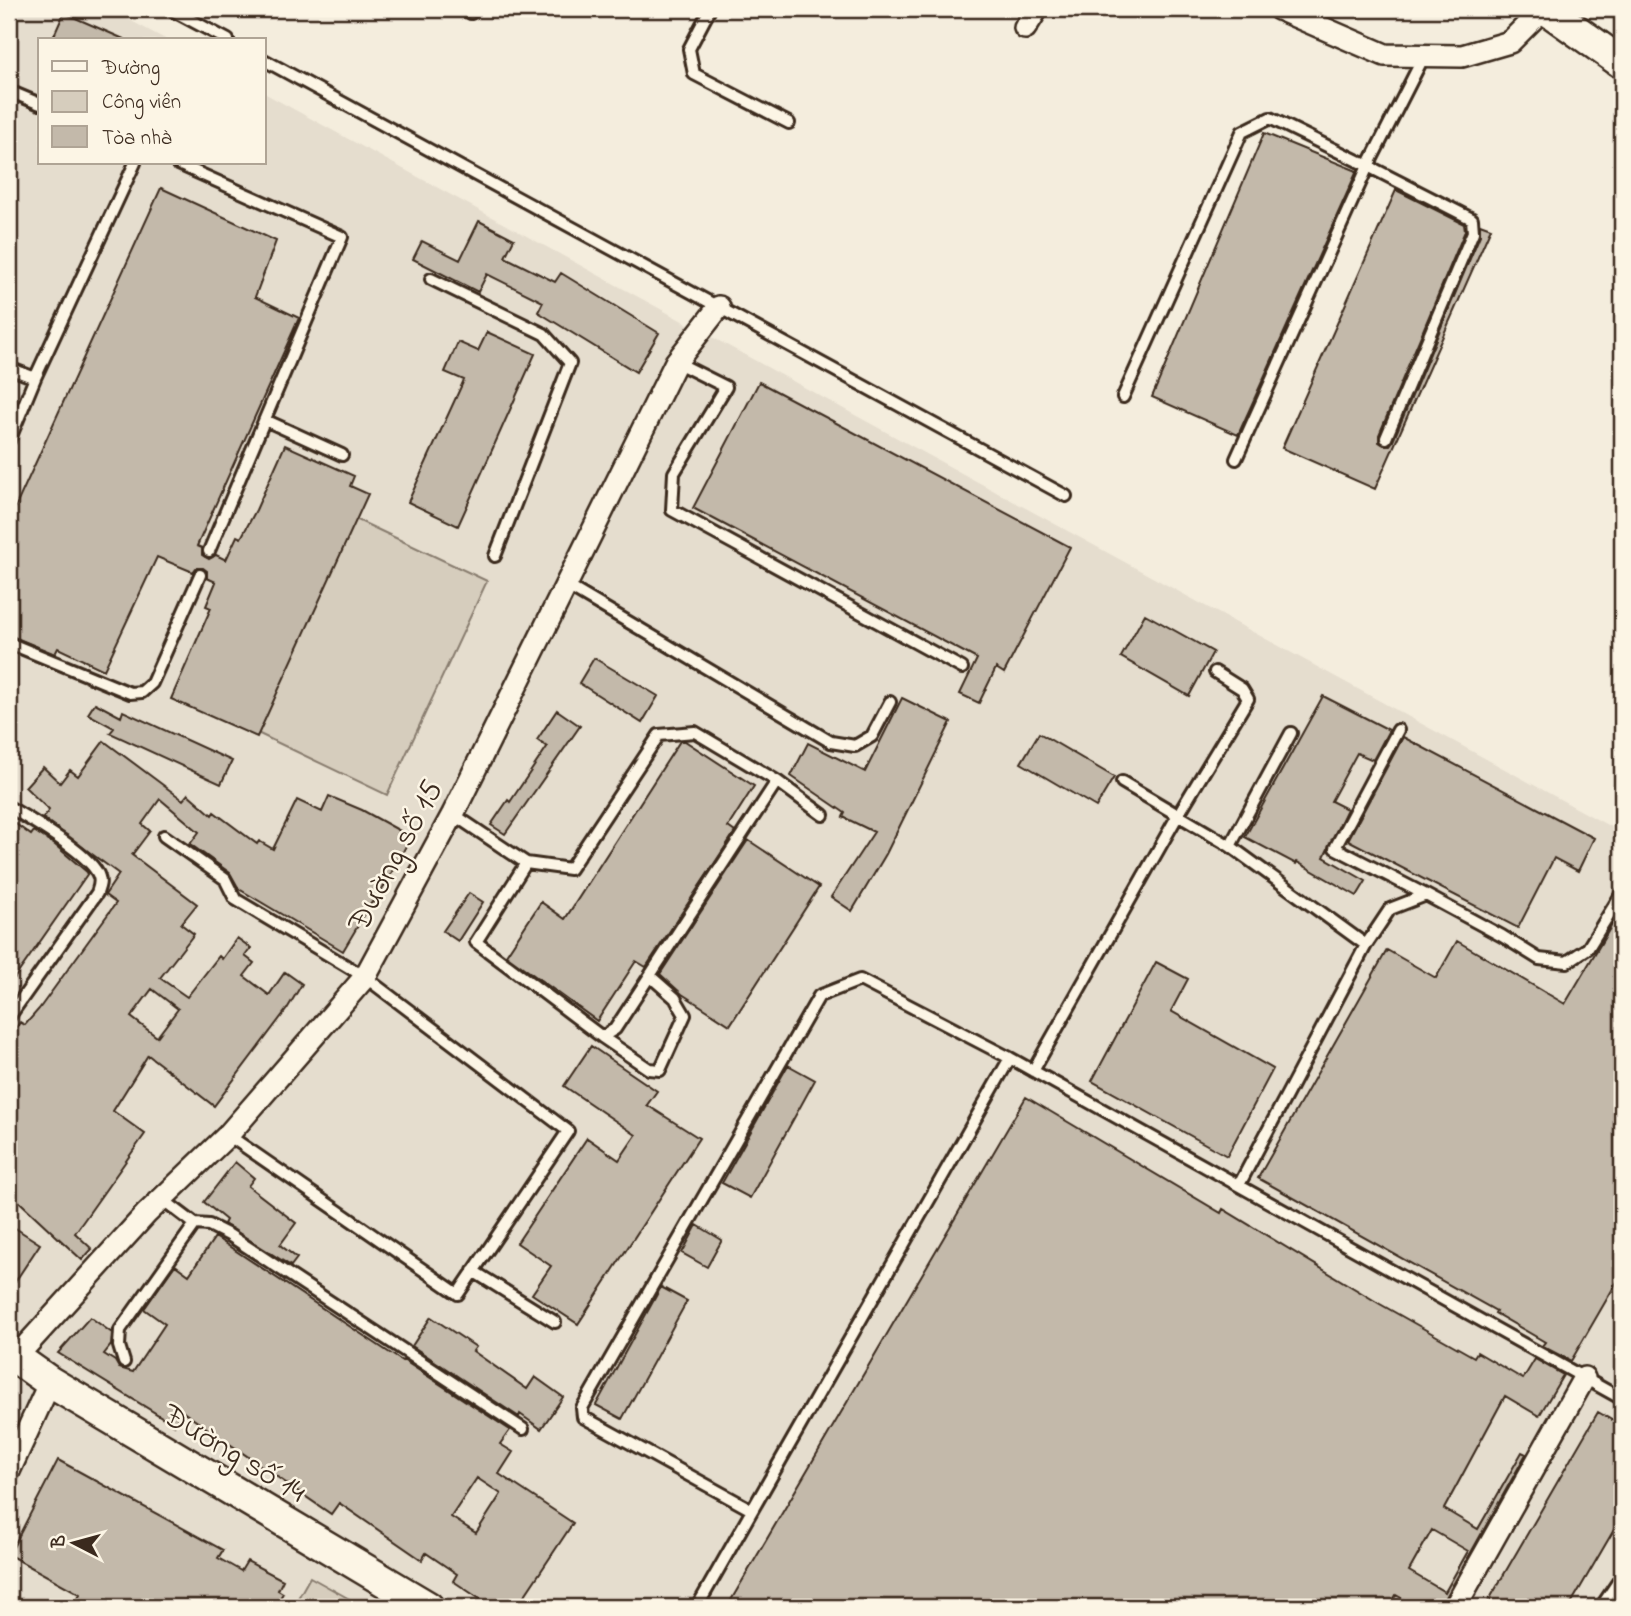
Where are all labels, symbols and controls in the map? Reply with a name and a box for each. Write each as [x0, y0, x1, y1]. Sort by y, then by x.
legend [38, 38, 266, 164]
text: Đường [101, 54, 160, 86]
text: Công viên [102, 88, 181, 120]
text: Tòa nhà [102, 124, 172, 154]
street label: Đường số 15 [337, 772, 457, 942]
street label: Đường số 14 [151, 1393, 314, 1517]
north arrow [38, 1508, 108, 1578]
text: B [45, 1534, 74, 1550]

